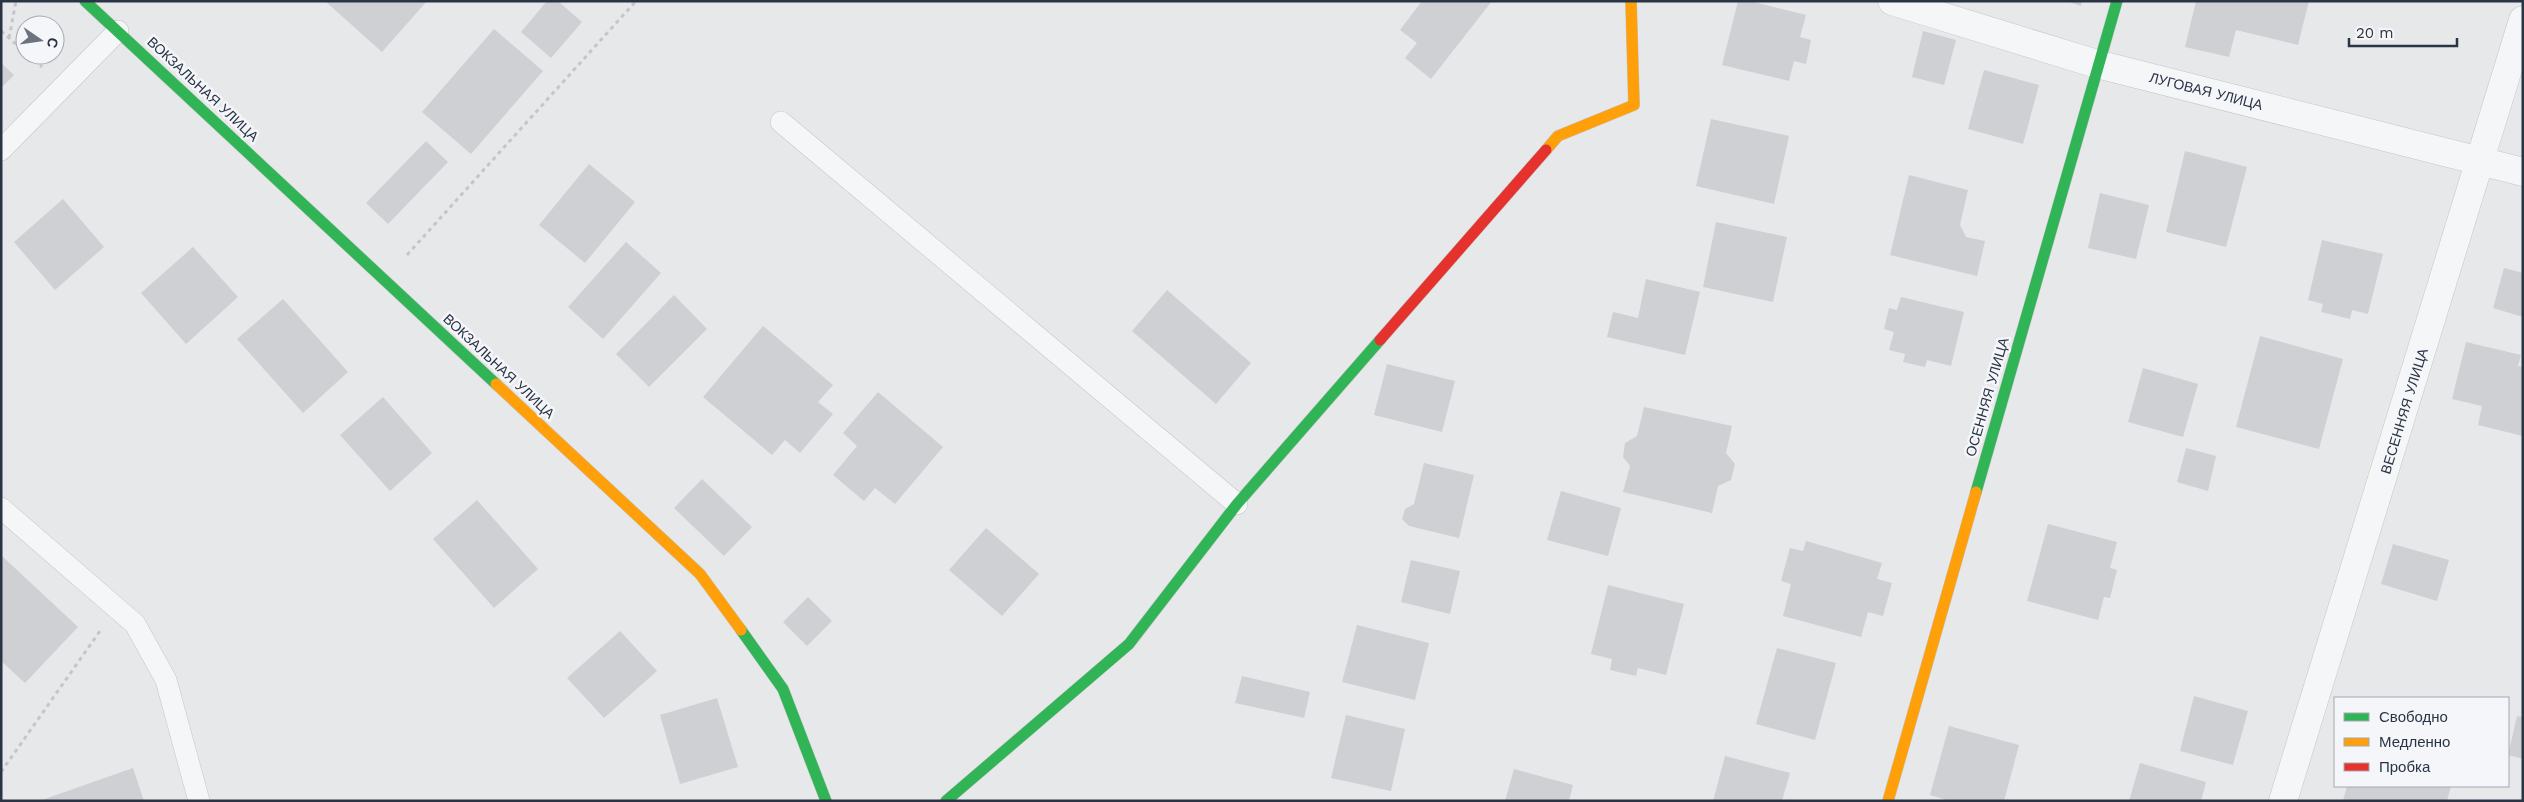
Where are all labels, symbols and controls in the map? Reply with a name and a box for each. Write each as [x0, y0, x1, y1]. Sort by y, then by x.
north arrow [15, 15, 65, 65]
scale bar [2349, 15, 2456, 47]
text: 20 m [2356, 24, 2394, 42]
street label: ВОКЗАЛЬНАЯ УЛИЦА [144, 33, 262, 145]
text: С [44, 36, 62, 50]
street label: ЛУГОВАЯ УЛИЦА [2148, 69, 2265, 113]
street label: ВОКЗАЛЬНАЯ УЛИЦА [440, 310, 558, 422]
street label: ОСЕННЯЯ УЛИЦА [1962, 335, 2012, 458]
street label: ВЕСЕННЯЯ УЛИЦА [2377, 346, 2431, 476]
legend [2334, 697, 2509, 787]
text: Свободно [2379, 708, 2448, 726]
text: Медленно [2379, 733, 2450, 751]
text: Пробка [2379, 758, 2431, 776]

